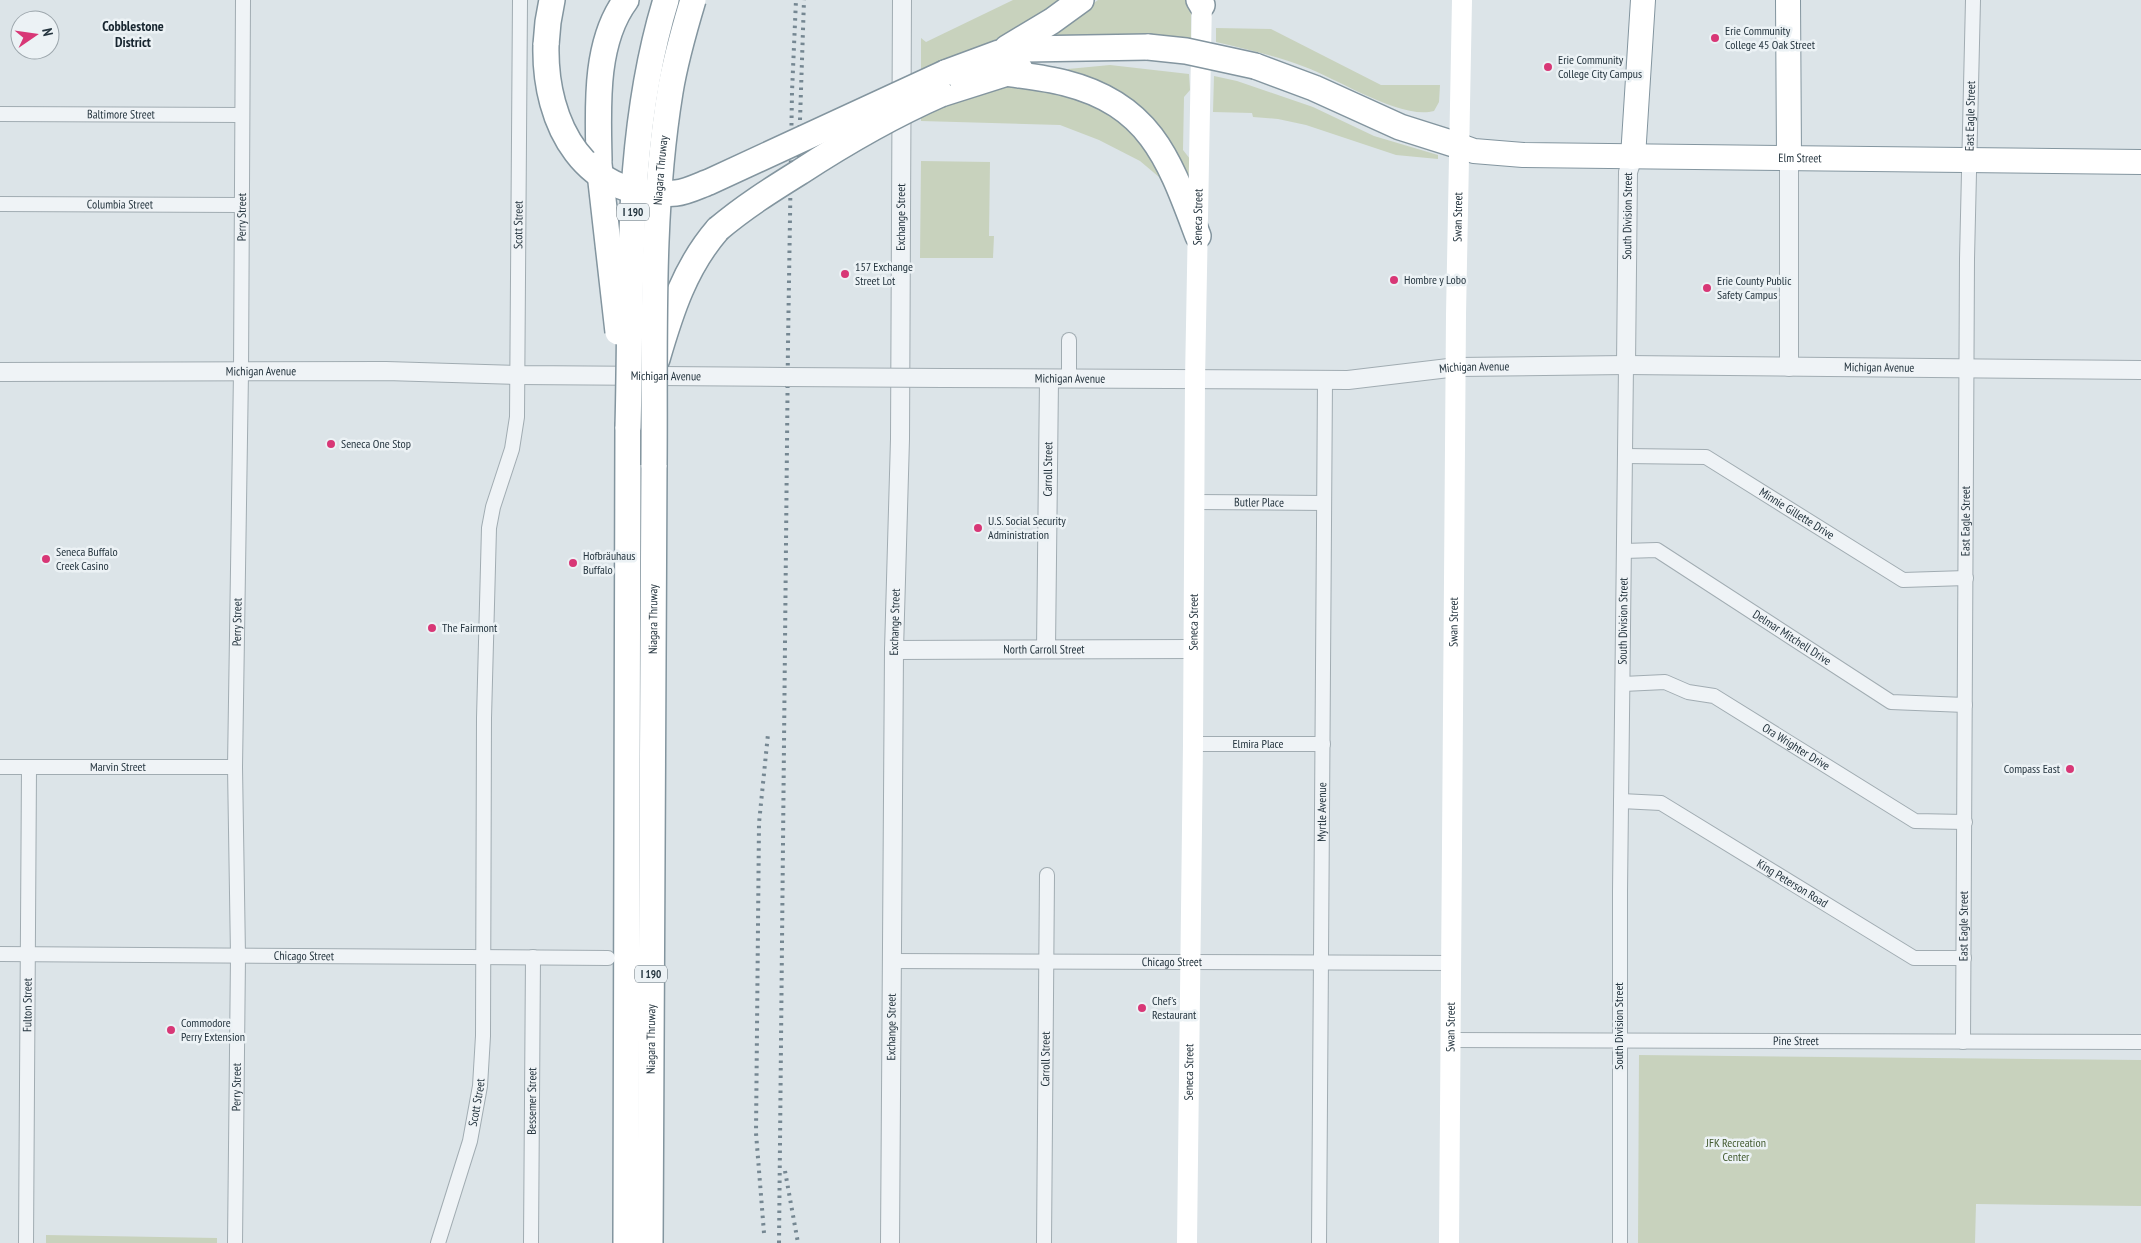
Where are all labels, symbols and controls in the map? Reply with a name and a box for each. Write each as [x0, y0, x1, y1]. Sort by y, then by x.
north arrow [10, 10, 60, 60]
district label: Cobblestone District [102, 17, 164, 51]
place label: Erie Community College 45 Oak Street [1725, 23, 1816, 52]
text: N [38, 26, 57, 38]
marker: Erie Community College 45 Oak Street [1709, 32, 1721, 44]
place label: Erie Community College City Campus [1558, 52, 1642, 81]
marker: Erie Community College City Campus [1542, 61, 1554, 73]
street label: East Eagle Street [1962, 80, 1978, 151]
street label: Baltimore Street [87, 106, 156, 122]
street label: Niagara Thruway [650, 134, 671, 205]
street label: Elm Street [1778, 150, 1822, 165]
street label: South Division Street [1619, 172, 1635, 260]
street label: Exchange Street [893, 183, 908, 251]
street label: Seneca Street [1189, 188, 1206, 246]
street label: Swan Street [1449, 191, 1465, 242]
street label: Perry Street [234, 192, 249, 241]
street label: Columbia Street [87, 196, 154, 212]
street label: Scott Street [510, 200, 526, 249]
road number: I 190 [617, 203, 649, 220]
place label: 157 Exchange Street Lot [855, 259, 913, 288]
marker: 157 Exchange Street Lot [839, 268, 851, 280]
place label: Hombre y Lobo [1404, 272, 1466, 287]
place label: Erie County Public Safety Campus [1717, 273, 1792, 302]
marker: Hombre y Lobo [1388, 274, 1400, 286]
marker: Erie County Public Safety Campus [1701, 282, 1713, 294]
street label: Michigan Avenue [1438, 358, 1510, 376]
street label: Michigan Avenue [1844, 359, 1914, 375]
street label: Michigan Avenue [226, 363, 296, 378]
street label: Michigan Avenue [631, 368, 701, 383]
street label: Michigan Avenue [1035, 370, 1105, 386]
place label: Seneca One Stop [341, 436, 411, 451]
marker: Seneca One Stop [325, 438, 337, 450]
street label: Carroll Street [1040, 441, 1055, 497]
street label: Minnie Gillette Drive [1757, 484, 1837, 542]
street label: East Eagle Street [1957, 485, 1973, 556]
street label: Butler Place [1234, 494, 1284, 510]
place label: U.S. Social Security Administration [988, 513, 1066, 542]
marker: U.S. Social Security Administration [972, 522, 984, 534]
place label: Seneca Buffalo Creek Casino [56, 544, 118, 573]
place label: Hofbräuhaus Buffalo [583, 548, 635, 577]
marker: Seneca Buffalo Creek Casino [40, 553, 52, 565]
marker: Hofbräuhaus Buffalo [567, 557, 579, 569]
street label: South Division Street [1615, 577, 1631, 665]
street label: Niagara Thruway [645, 584, 660, 654]
street label: Exchange Street [886, 588, 903, 656]
street label: Seneca Street [1186, 593, 1201, 650]
street label: Swan Street [1445, 596, 1461, 647]
street label: Perry Street [229, 597, 245, 646]
street label: Delmar Mitchell Drive [1750, 606, 1834, 668]
place label: The Fairmont [442, 620, 498, 635]
marker: The Fairmont [426, 622, 438, 634]
street label: North Carroll Street [1003, 641, 1085, 657]
street label: Ora Wrighter Drive [1760, 720, 1833, 773]
street label: Elmira Place [1232, 736, 1284, 751]
street label: Marvin Street [90, 759, 147, 774]
place label: Compass East [2004, 761, 2061, 776]
marker: Compass East [2064, 763, 2076, 775]
street label: Myrtle Avenue [1314, 782, 1329, 842]
street label: King Peterson Road [1754, 856, 1831, 910]
street label: East Eagle Street [1955, 890, 1971, 961]
street label: Chicago Street [274, 948, 335, 963]
street label: Chicago Street [1142, 954, 1203, 969]
road number: I 190 [635, 966, 667, 982]
street label: Fulton Street [19, 977, 35, 1032]
street label: South Division Street [1611, 982, 1626, 1070]
street label: Exchange Street [883, 993, 899, 1061]
place label: Chef's Restaurant [1152, 993, 1197, 1022]
street label: Swan Street [1442, 1001, 1458, 1052]
marker: Chef's Restaurant [1136, 1002, 1148, 1014]
street label: Niagara Thruway [643, 1004, 658, 1074]
place label: Commodore Perry Extension [181, 1015, 245, 1044]
marker: Commodore Perry Extension [165, 1024, 177, 1036]
street label: Carroll Street [1037, 1031, 1053, 1087]
street label: Pine Street [1773, 1033, 1820, 1048]
street label: Seneca Street [1181, 1043, 1196, 1101]
street label: Perry Street [228, 1062, 244, 1111]
street label: Bessemer Street [524, 1067, 539, 1135]
street label: Scott Street [465, 1077, 487, 1128]
park label: JFK Recreation Center [1705, 1135, 1766, 1164]

